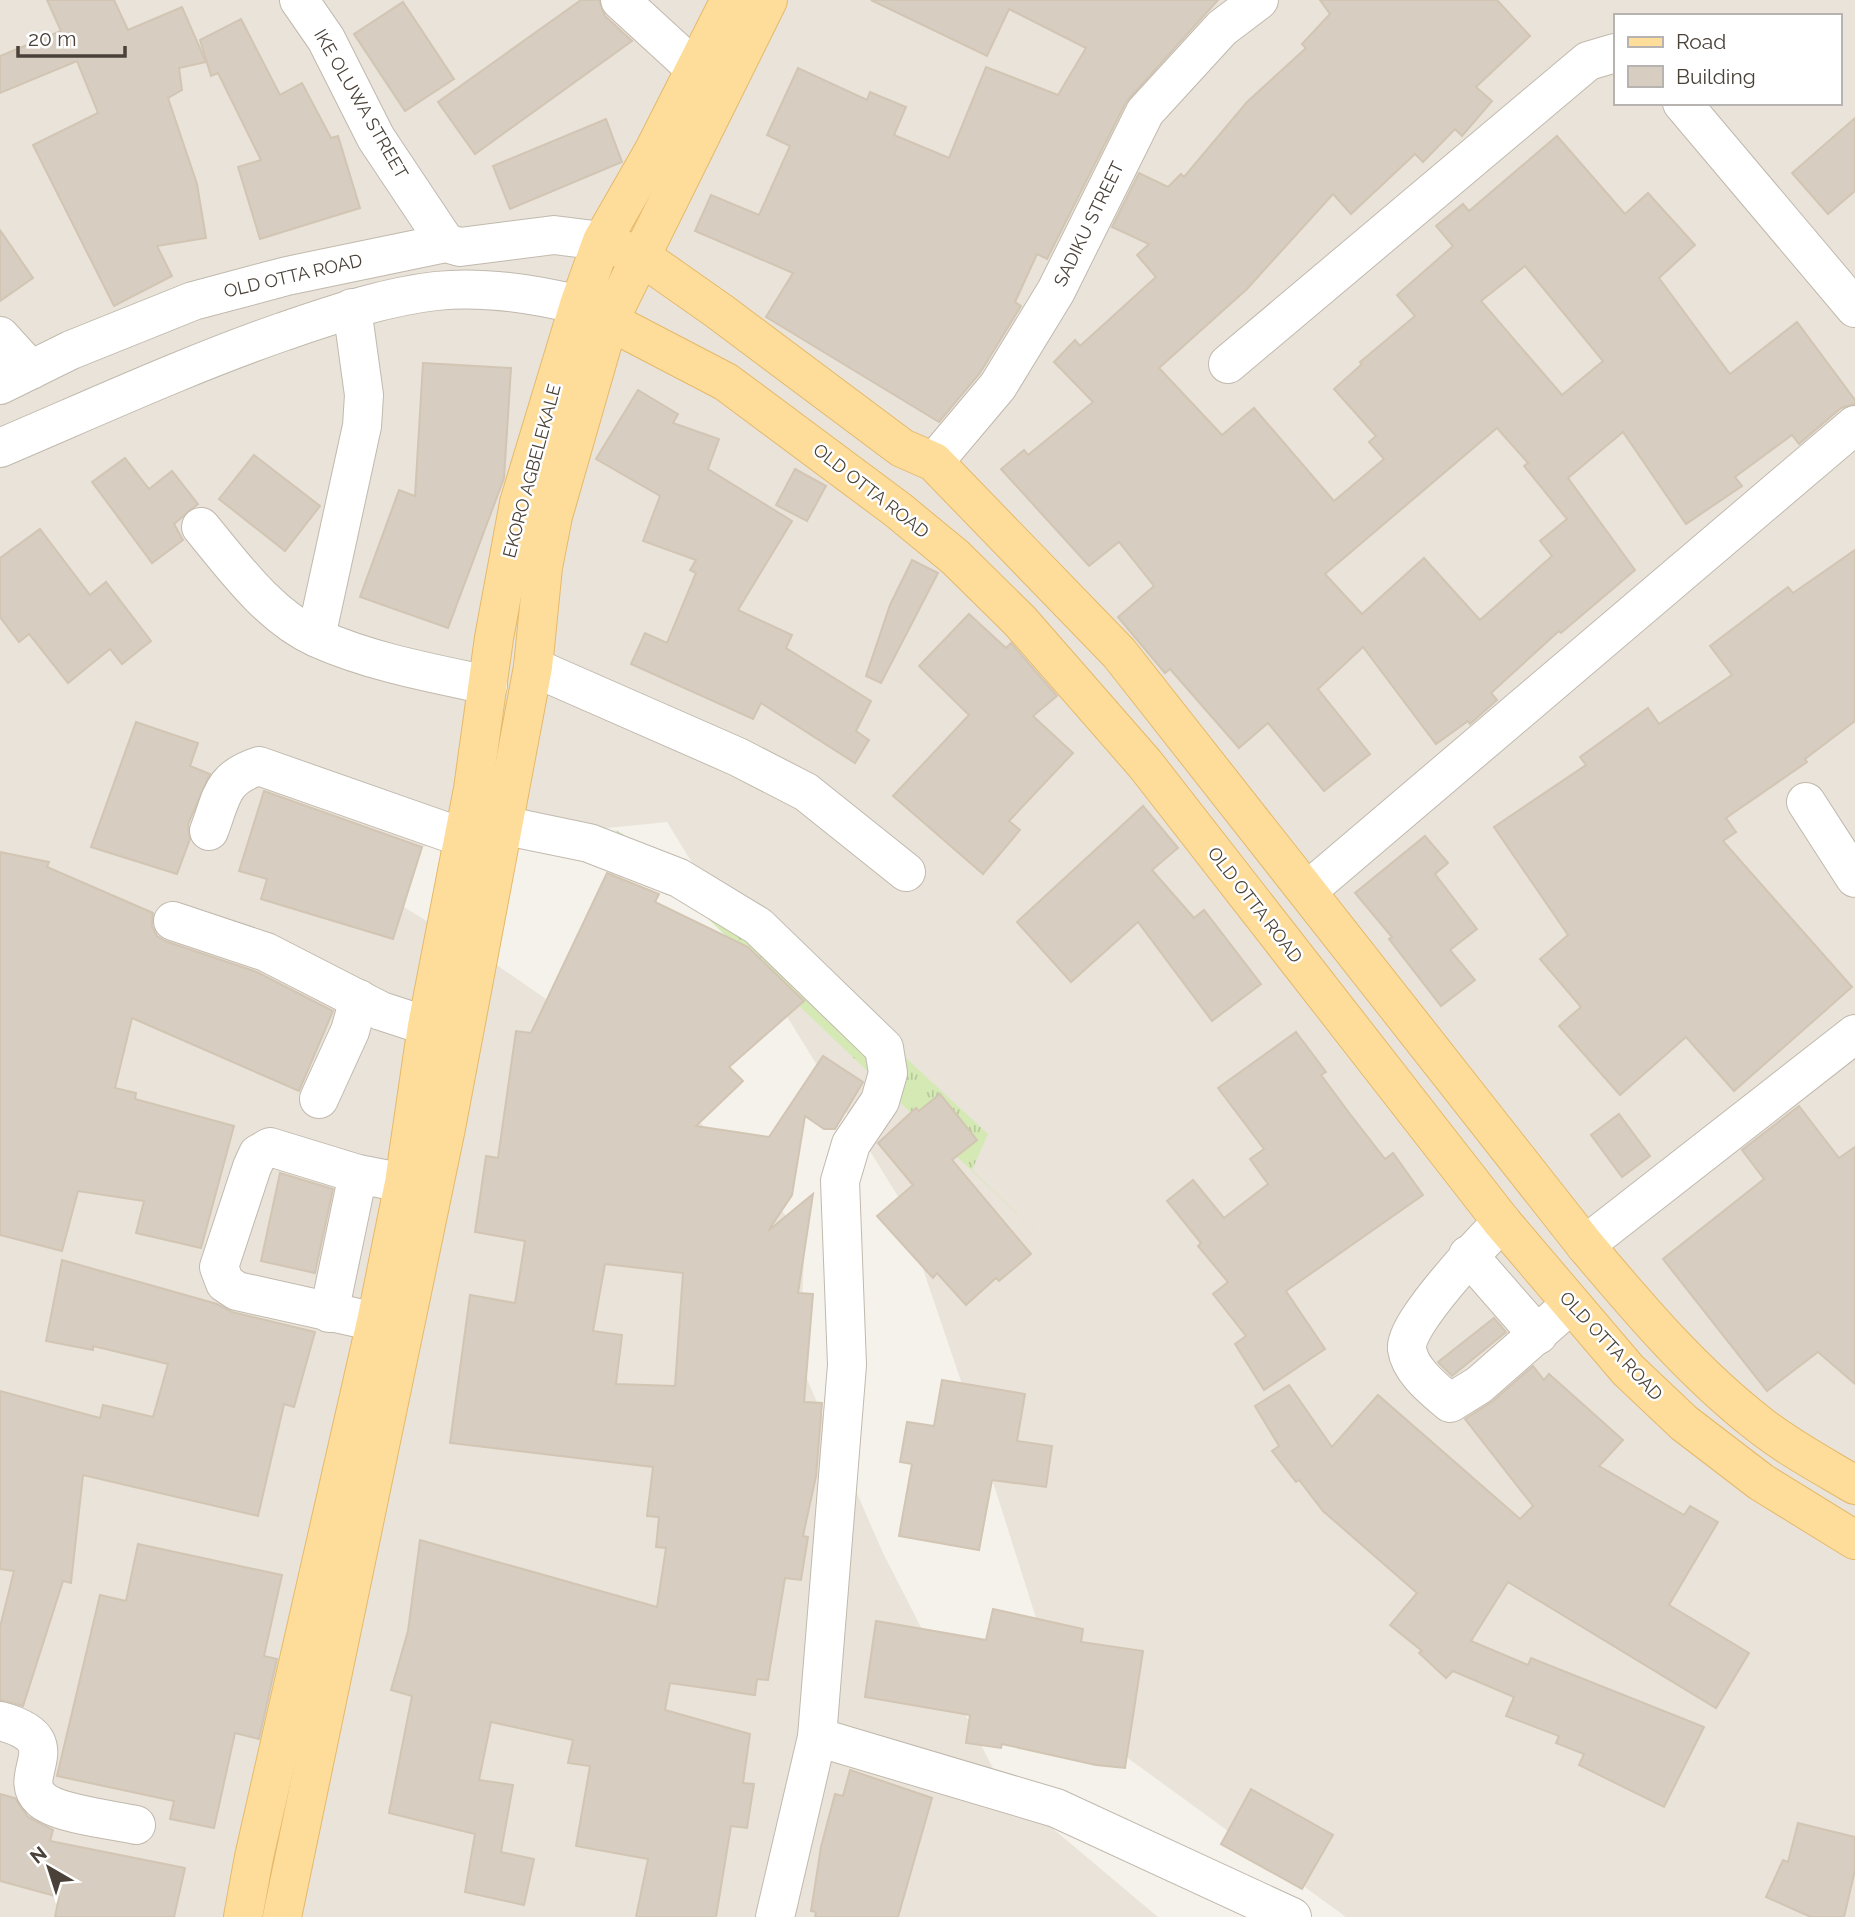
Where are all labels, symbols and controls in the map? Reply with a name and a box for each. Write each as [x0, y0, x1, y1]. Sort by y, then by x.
scale bar [18, 14, 124, 58]
legend [1614, 14, 1841, 105]
street label: IKE OLUWA STREET [310, 25, 413, 182]
text: 20 m [28, 26, 76, 51]
text: Road [1676, 29, 1726, 54]
text: Building [1676, 64, 1756, 89]
street label: SADIKU STREET [1049, 158, 1128, 290]
street label: OLD OTTA ROAD [222, 249, 364, 302]
street label: EKORO AGBELEKALE [498, 382, 565, 560]
street label: OLD OTTA ROAD [809, 439, 934, 542]
street label: OLD OTTA ROAD [1204, 843, 1307, 967]
street label: OLD OTTA ROAD [1555, 1287, 1667, 1405]
north arrow [14, 1833, 84, 1903]
text: N [26, 1842, 51, 1868]

